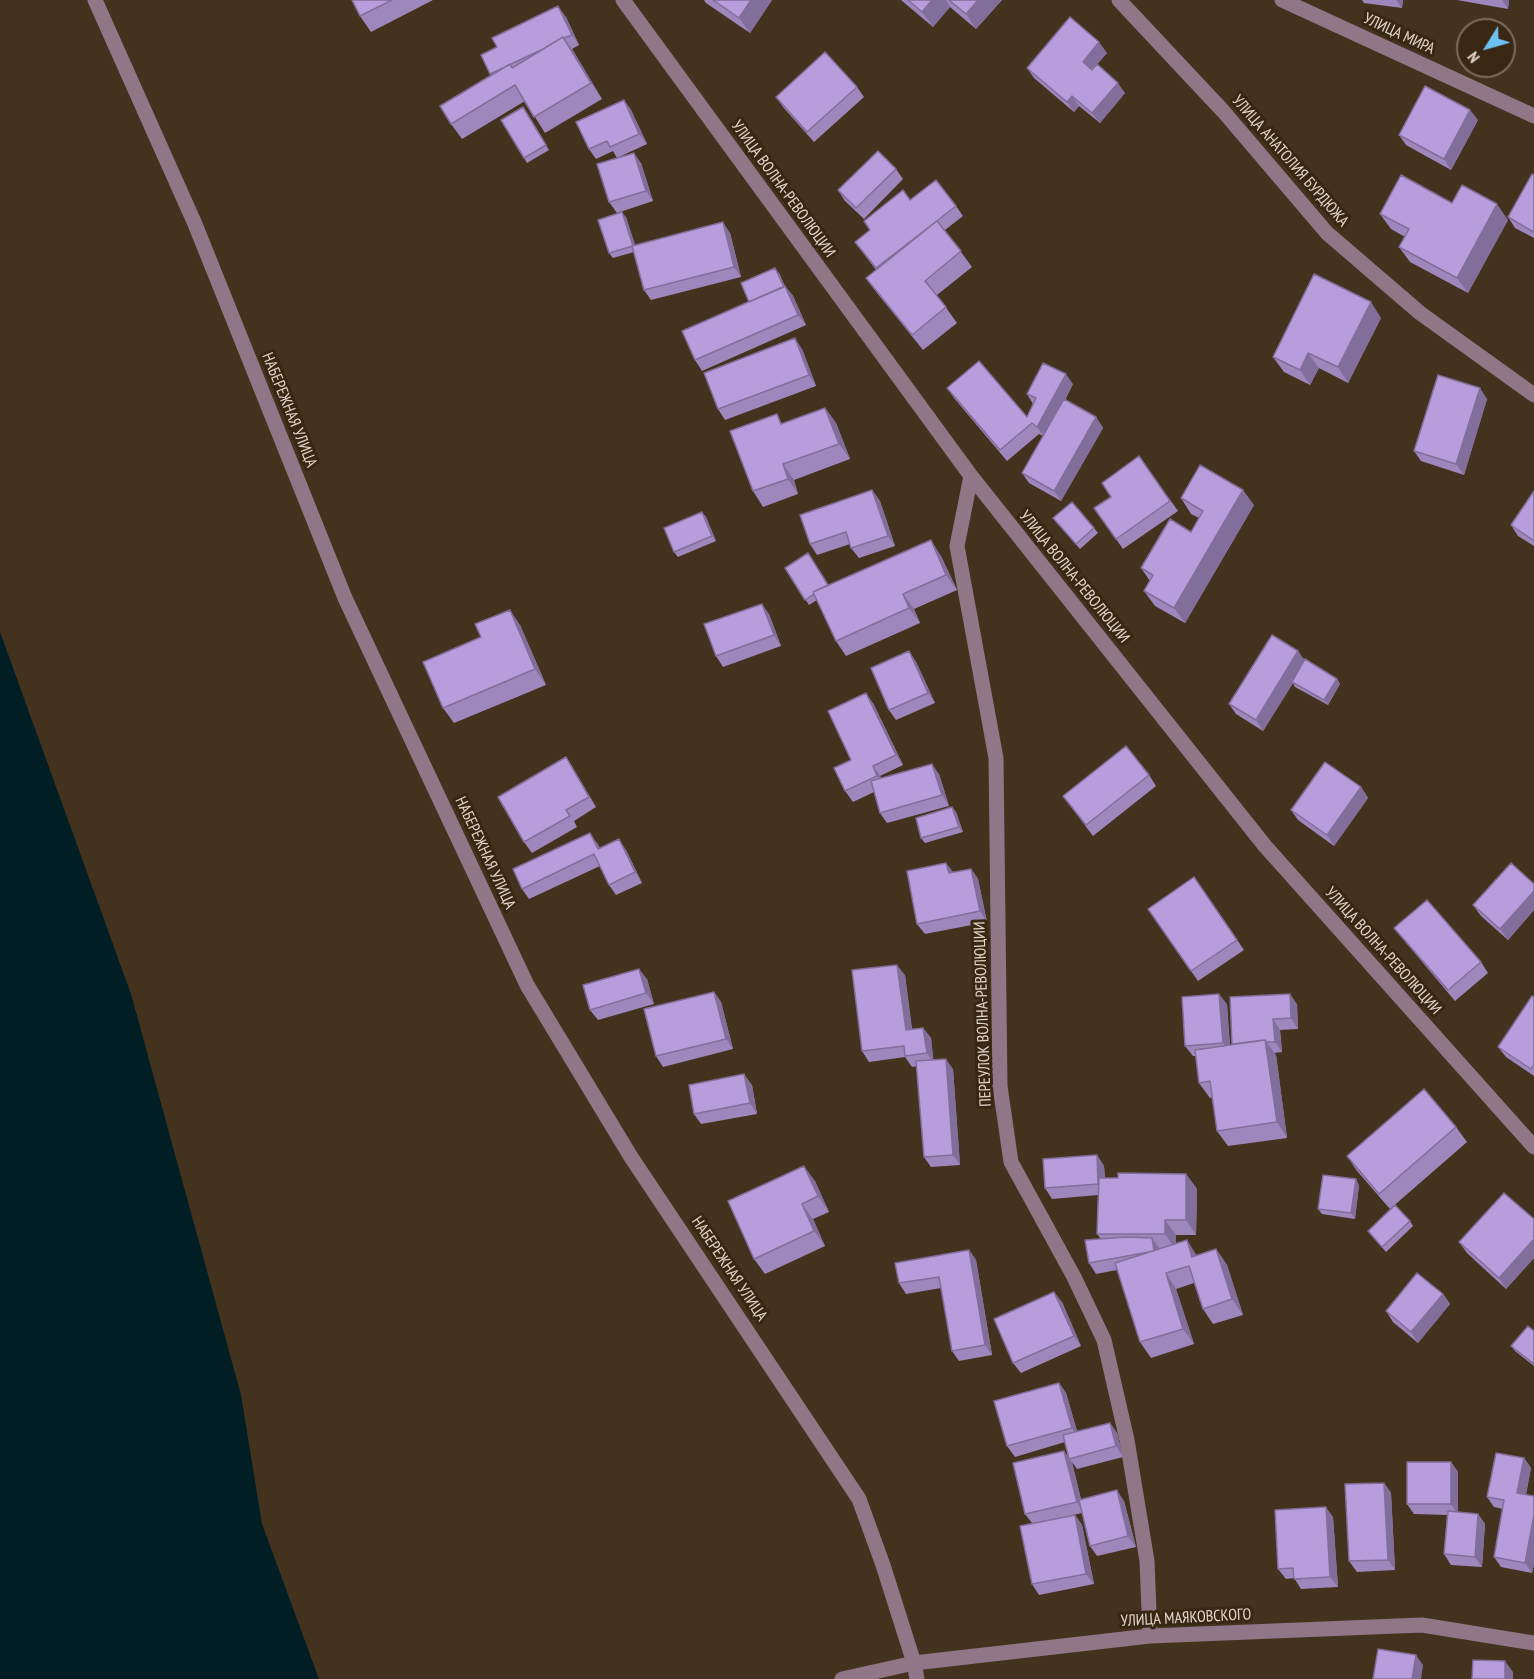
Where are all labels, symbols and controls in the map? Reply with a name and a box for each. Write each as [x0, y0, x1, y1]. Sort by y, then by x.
street label: УЛИЦА МИРА [1360, 9, 1438, 59]
north arrow [1456, 18, 1516, 78]
text: N [1463, 48, 1484, 67]
street label: УЛИЦА АНАТОЛИЯ БУРДЮЖА [1228, 91, 1352, 231]
street label: УЛИЦА ВОЛНА-РЕВОЛЮЦИИ [727, 117, 839, 261]
street label: НАБЕРЕЖНАЯ УЛИЦА [257, 350, 321, 470]
street label: УЛИЦА ВОЛНА-РЕВОЛЮЦИИ [1015, 507, 1133, 647]
street label: НАБЕРЕЖНАЯ УЛИЦА [451, 794, 519, 912]
street label: УЛИЦА ВОЛНА-РЕВОЛЮЦИИ [1321, 884, 1445, 1018]
street label: ПЕРЕУЛОК ВОЛНА-РЕВОЛЮЦИИ [970, 921, 996, 1107]
street label: НАБЕРЕЖНАЯ УЛИЦА [687, 1213, 771, 1325]
street label: УЛИЦА МАЯКОВСКОГО [1120, 1605, 1252, 1631]

